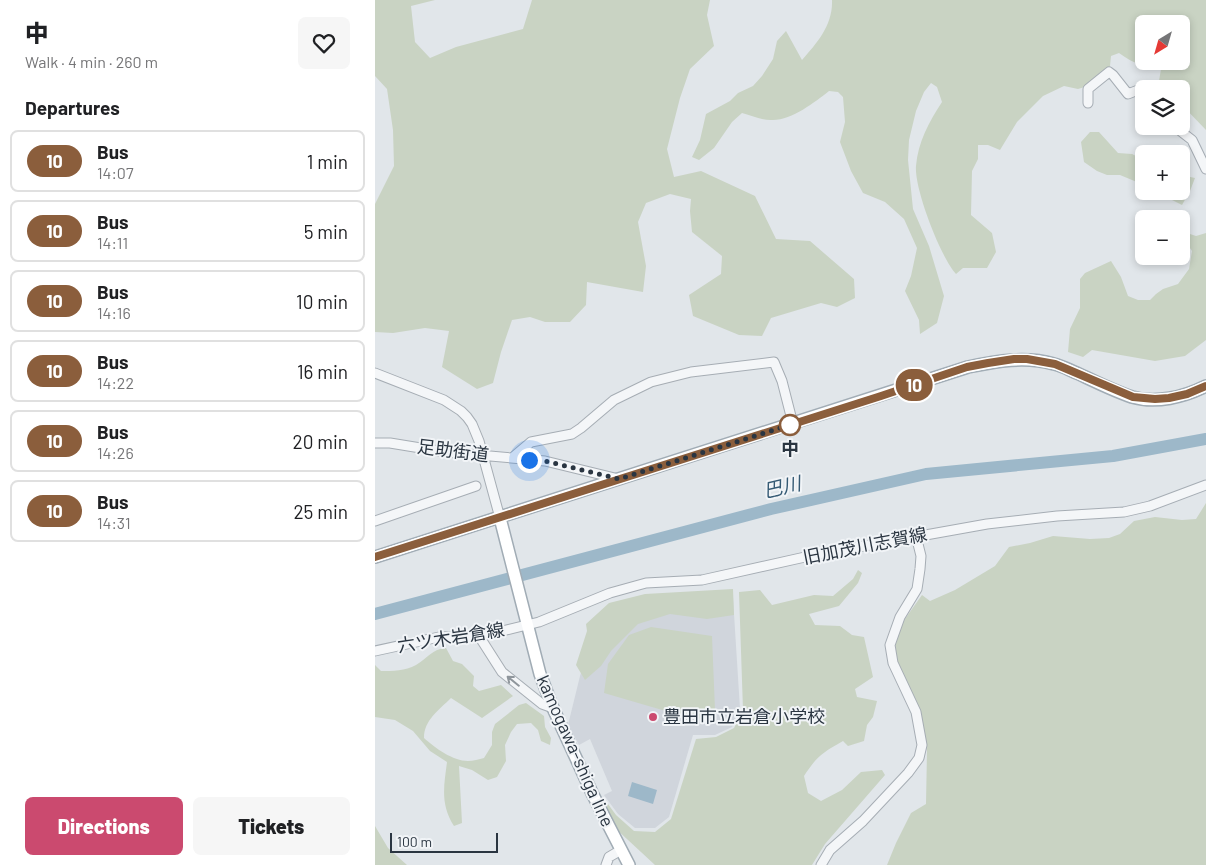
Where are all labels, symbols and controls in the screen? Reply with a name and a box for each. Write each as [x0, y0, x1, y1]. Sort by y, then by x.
north arrow [1135, 15, 1190, 70]
map controls [1135, 15, 1190, 265]
button: heart [298, 17, 350, 69]
text: 中 [25, 18, 49, 47]
text: Walk · 4 min · 260 m [25, 52, 158, 71]
button: layers [1135, 80, 1190, 135]
text: Departures [25, 96, 120, 119]
text: Bus [97, 140, 129, 163]
button: + [1135, 145, 1190, 200]
text: 10 [46, 150, 63, 172]
text: 1 min [307, 150, 348, 173]
text: 14:07 [97, 163, 133, 182]
text: Bus [97, 210, 129, 233]
button: − [1135, 210, 1190, 265]
text: 10 [46, 220, 63, 242]
text: 5 min [304, 220, 348, 243]
text: 14:11 [97, 233, 128, 252]
text: Bus [97, 280, 129, 303]
text: 10 [46, 290, 63, 312]
text: 10 min [296, 290, 348, 313]
text: 14:16 [97, 303, 131, 322]
text: Bus [97, 350, 129, 373]
text: 10 [46, 360, 63, 382]
text: 16 min [297, 360, 348, 383]
line badge: 10 [891, 369, 937, 401]
text: 14:22 [97, 373, 134, 392]
text: 10 [906, 374, 922, 396]
marker: 中 [779, 414, 801, 436]
text: Bus [97, 420, 129, 443]
text: 10 [46, 430, 63, 452]
text: 20 min [292, 430, 348, 453]
street label: 足助街道 [416, 435, 490, 465]
place label: 中 [781, 437, 799, 459]
text: 14:26 [97, 443, 134, 462]
your location [517, 448, 542, 473]
water label: 巴川 [761, 471, 805, 502]
text: Bus [97, 490, 129, 513]
text: 10 [46, 500, 63, 522]
text: 25 min [293, 500, 348, 523]
text: 14:31 [97, 513, 131, 532]
street label: 旧加茂川志賀線 [801, 522, 929, 568]
street label: 六ツ木岩倉線 [396, 618, 506, 656]
street label: kamogawa-shiga line [533, 671, 619, 830]
one-way arrow [507, 675, 520, 686]
place label: 豊田市立岩倉小学校 [663, 705, 825, 727]
marker: 豊田市立岩倉小学校 [647, 711, 659, 723]
button: Directions [25, 797, 183, 855]
button: Tickets [193, 797, 350, 855]
scale bar [390, 830, 497, 853]
text: 100 m [397, 833, 432, 850]

